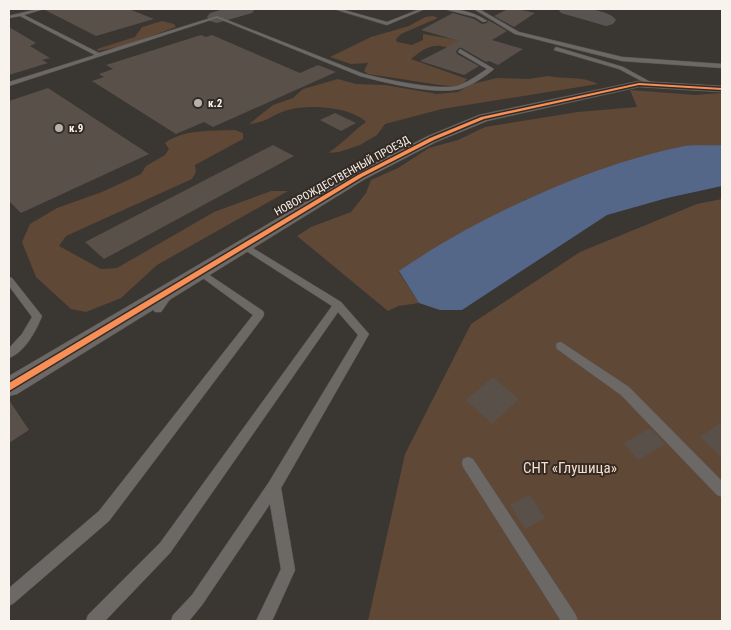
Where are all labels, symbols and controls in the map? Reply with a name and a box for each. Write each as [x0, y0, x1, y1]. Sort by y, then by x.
marker: к.2 [192, 97, 204, 109]
place label: к.2 [208, 97, 223, 110]
marker: к.9 [53, 122, 65, 134]
place label: к.9 [69, 122, 83, 135]
street label: НОВОРОЖДЕСТВЕННЫЙ ПРОЕЗД [272, 133, 412, 219]
park label: СНТ «Глушица» [523, 459, 617, 477]

